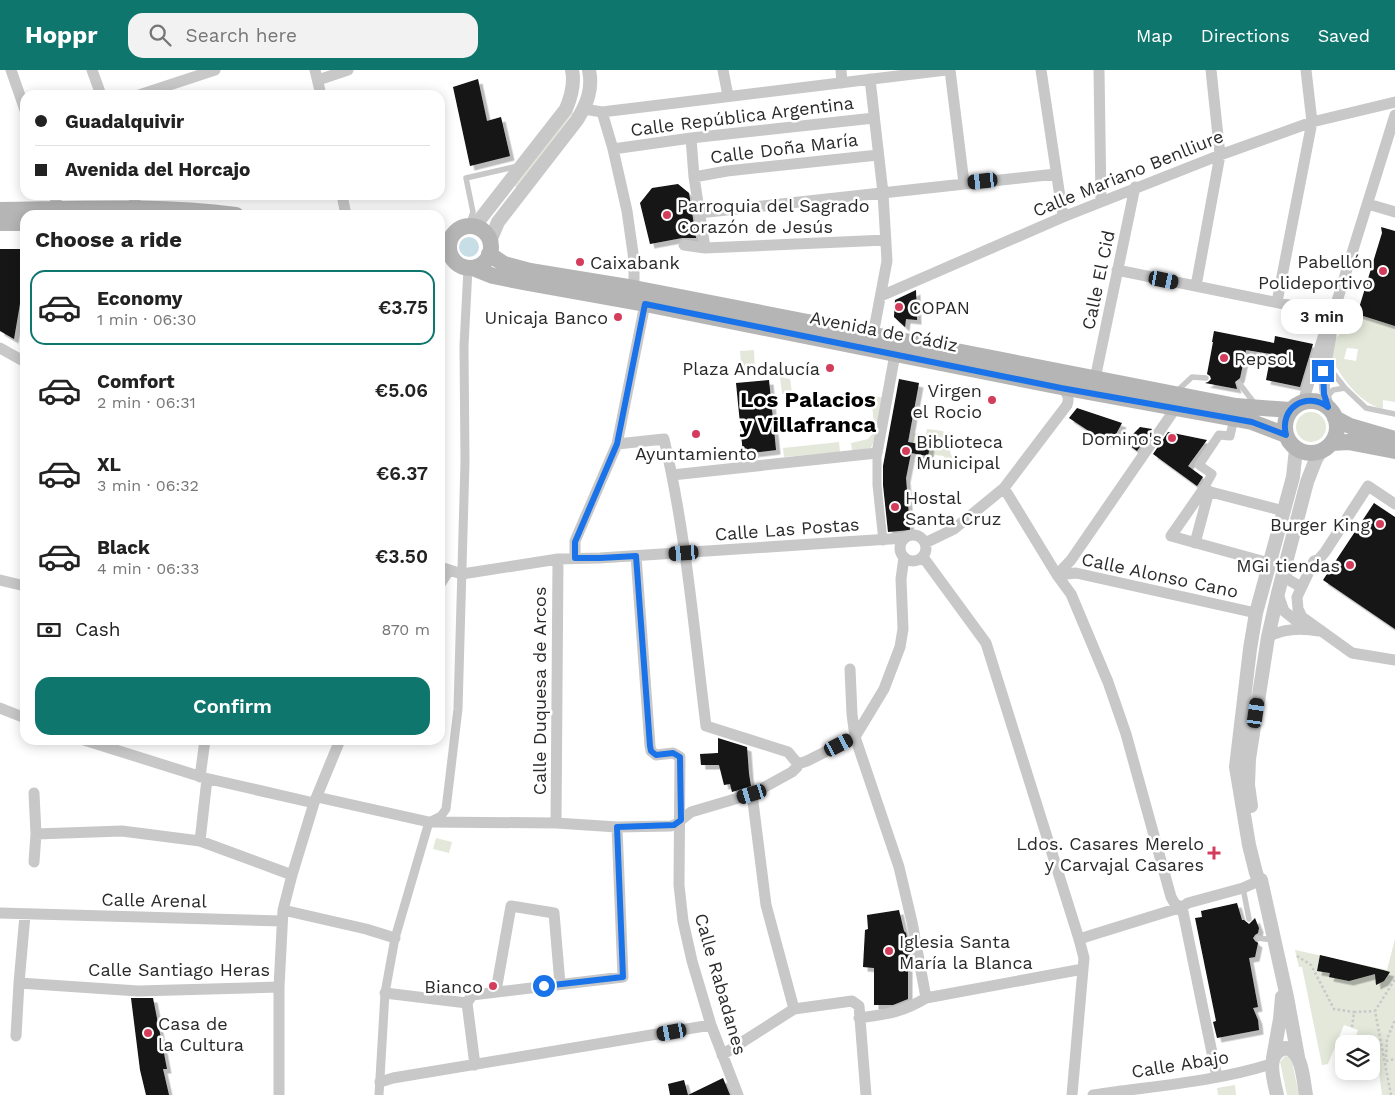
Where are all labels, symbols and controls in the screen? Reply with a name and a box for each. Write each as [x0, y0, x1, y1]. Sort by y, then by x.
search box [128, 13, 478, 58]
text: Hoppr [25, 21, 98, 49]
icon: search [146, 21, 174, 49]
text: Search here [186, 24, 297, 47]
text: Map [1136, 25, 1173, 46]
text: Directions [1201, 25, 1290, 46]
text: Saved [1318, 25, 1370, 46]
street label: Calle República Argentina [629, 92, 855, 140]
text: Guadalquivir [65, 110, 184, 133]
street label: Calle Mariano Benlliure [1030, 125, 1226, 221]
street label: Calle Doña María [709, 129, 859, 167]
text: Avenida del Horcajo [65, 158, 250, 181]
car [967, 172, 998, 190]
place label: Parroquia del Sagrado Corazón de Jesús [677, 195, 870, 237]
marker: Parroquia del Sagrado Corazón de Jesús [661, 209, 673, 221]
text: Choose a ride [35, 227, 182, 252]
street label: Calle El Cid [1077, 228, 1119, 332]
place label: Pabellón Polideportivo [1258, 251, 1373, 293]
place label: Caixabank [590, 252, 680, 273]
marker: Caixabank [574, 256, 586, 268]
marker: Pabellón Polideportivo [1377, 265, 1389, 277]
car [1147, 270, 1180, 290]
icon: car [37, 285, 82, 330]
text: Economy [97, 287, 182, 310]
text: €3.75 [378, 296, 428, 319]
place label: COPAN [909, 297, 970, 318]
callout: 3 min [1282, 298, 1364, 334]
marker: COPAN [893, 301, 905, 313]
street label: Avenida de Cádiz [808, 306, 960, 356]
place label: Unicaja Banco [484, 307, 608, 328]
text: 3 min [1300, 307, 1344, 326]
text: 1 min · 06:30 [97, 310, 196, 329]
marker: Unicaja Banco [612, 311, 624, 323]
place label: Repsol [1234, 348, 1294, 369]
marker: Repsol [1218, 352, 1230, 364]
place label: Plaza Andalucía [682, 358, 820, 379]
route end [1312, 360, 1334, 382]
marker: Plaza Andalucía [824, 362, 836, 374]
icon: car [37, 368, 82, 413]
text: Comfort [97, 370, 175, 393]
text: €5.06 [375, 379, 428, 402]
place label: Virgen el Rocio [912, 380, 982, 422]
district label: Los Palacios y Villafranca [739, 387, 876, 437]
text: 2 min · 06:31 [97, 393, 196, 412]
marker: Virgen el Rocio [986, 394, 998, 406]
marker: Ayuntamiento [690, 428, 702, 440]
place label: Domino's [1081, 428, 1162, 449]
place label: Biblioteca Municipal [916, 431, 1003, 473]
marker: Domino's [1166, 432, 1178, 444]
place label: Ayuntamiento [635, 443, 757, 464]
marker: Biblioteca Municipal [900, 445, 912, 457]
icon: car [37, 451, 82, 496]
text: XL [97, 453, 121, 476]
text: €6.37 [376, 462, 428, 485]
text: 3 min · 06:32 [97, 476, 199, 495]
place label: Hostal Santa Cruz [905, 487, 1001, 529]
marker: Hostal Santa Cruz [889, 501, 901, 513]
street label: Calle Las Postas [714, 513, 860, 545]
place label: Burger King [1270, 514, 1370, 535]
marker: Burger King [1374, 518, 1386, 530]
icon: car [37, 534, 82, 579]
text: Black [97, 536, 150, 559]
car [668, 544, 699, 562]
text: €3.50 [375, 545, 428, 568]
street label: Calle Alonso Cano [1080, 548, 1240, 602]
place label: MGi tiendas [1236, 555, 1340, 576]
text: 4 min · 06:33 [97, 559, 199, 578]
marker: MGi tiendas [1344, 559, 1356, 571]
street label: Calle Duquesa de Arcos [529, 587, 550, 795]
icon: cash [35, 616, 63, 644]
text: Cash [75, 618, 121, 641]
text: 870 m [381, 620, 430, 639]
button: Confirm [35, 677, 430, 735]
car [1246, 697, 1265, 729]
car [822, 732, 855, 758]
car [735, 782, 768, 806]
place label: Ldos. Casares Merelo y Carvajal Casares [1016, 833, 1204, 875]
marker: Ldos. Casares Merelo y Carvajal Casares [1208, 847, 1220, 859]
street label: Calle Arenal [101, 889, 207, 911]
street label: Calle Rabadanes [691, 911, 751, 1057]
place label: Iglesia Santa María la Blanca [899, 931, 1033, 973]
marker: Iglesia Santa María la Blanca [883, 945, 895, 957]
street label: Calle Santiago Heras [88, 959, 270, 980]
route start [533, 975, 555, 997]
place label: Bianco [424, 976, 483, 997]
marker: Bianco [487, 980, 499, 992]
place label: Casa de la Cultura [158, 1013, 244, 1055]
car [655, 1022, 688, 1042]
marker: Casa de la Cultura [142, 1027, 154, 1039]
map controls [1335, 1035, 1380, 1080]
button: layers [1335, 1035, 1380, 1080]
street label: Calle Abajo [1130, 1046, 1230, 1082]

